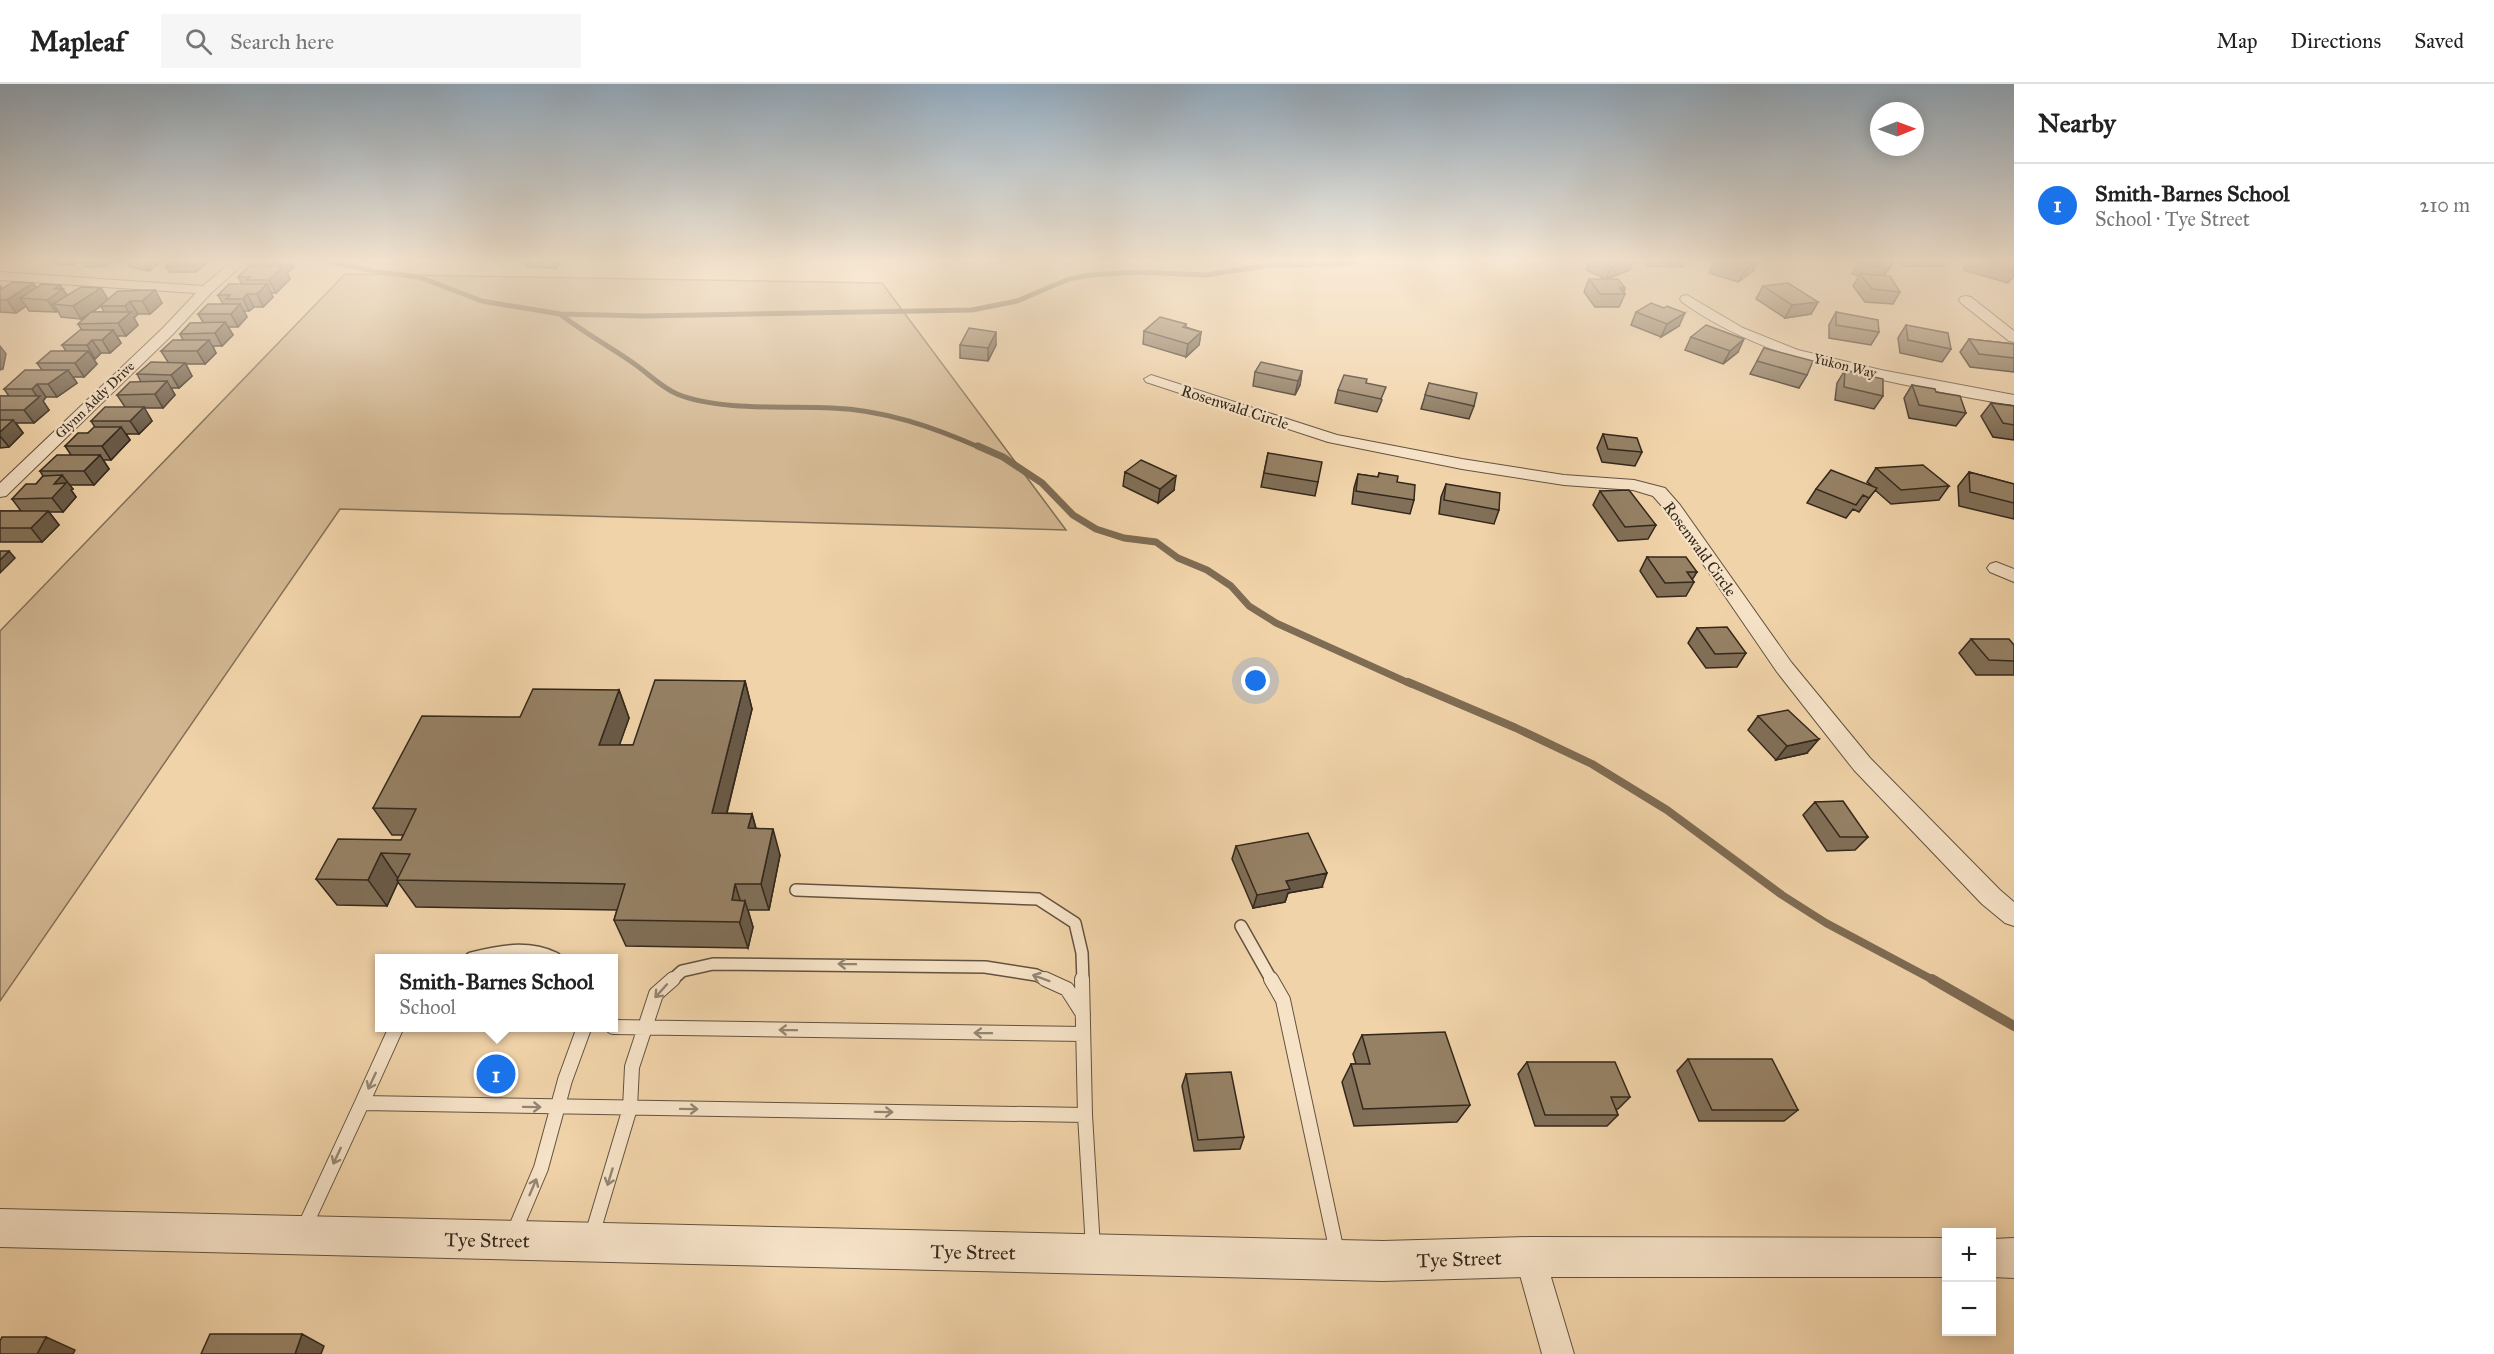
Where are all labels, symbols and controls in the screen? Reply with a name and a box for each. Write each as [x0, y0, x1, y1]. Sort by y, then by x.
search box [161, 14, 581, 68]
text: Mapleaf [30, 24, 125, 59]
icon: search [182, 25, 215, 58]
text: Search here [230, 28, 334, 55]
text: Map [2217, 28, 2258, 54]
text: Directions [2291, 28, 2381, 54]
text: Saved [2414, 28, 2464, 54]
north arrow [1870, 102, 1924, 156]
text: Nearby [2038, 107, 2116, 139]
text: Smith-Barnes School [2095, 180, 2290, 207]
text: 1 [2054, 193, 2061, 217]
text: 210 m [2420, 193, 2470, 217]
text: School · Tye Street [2095, 207, 2250, 231]
street label: Yukon Way [1812, 350, 1879, 382]
street label: Glynn Addy Drive [52, 358, 138, 442]
street label: Rosenwald Circle [1179, 381, 1292, 433]
street label: Rosenwald Circle [1659, 498, 1741, 600]
your location [1241, 666, 1270, 695]
popup [375, 954, 618, 1032]
one-way arrow [837, 958, 857, 970]
text: Smith-Barnes School [399, 968, 594, 995]
one-way arrow [1032, 972, 1050, 983]
one-way arrow [654, 983, 668, 998]
text: School [399, 995, 456, 1019]
one-way arrow [778, 1024, 798, 1036]
one-way arrow [973, 1027, 993, 1038]
pin: 1 [476, 1052, 516, 1096]
one-way arrow [366, 1071, 377, 1089]
one-way arrow [521, 1101, 541, 1112]
one-way arrow [678, 1103, 698, 1115]
one-way arrow [873, 1106, 893, 1117]
one-way arrow [331, 1147, 343, 1165]
one-way arrow [604, 1167, 615, 1186]
one-way arrow [528, 1178, 539, 1196]
street label: Tye Street [444, 1227, 530, 1253]
map controls [1942, 1228, 1996, 1336]
button: + [1942, 1228, 1996, 1282]
street label: Tye Street [930, 1239, 1016, 1265]
street label: Tye Street [1416, 1246, 1502, 1272]
button: − [1942, 1282, 1996, 1336]

